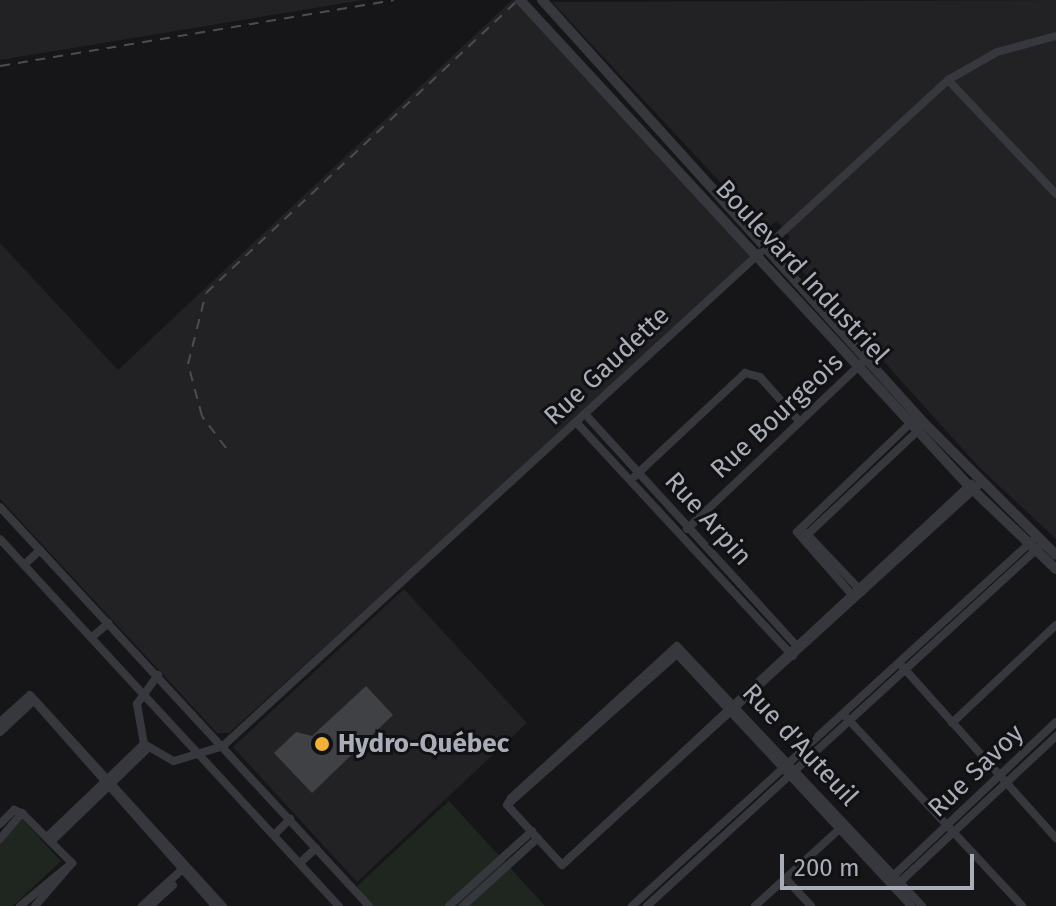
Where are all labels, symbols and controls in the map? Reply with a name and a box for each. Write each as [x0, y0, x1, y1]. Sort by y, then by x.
street label: Boulevard Industriel [709, 174, 895, 370]
street label: Rue Gaudette [538, 300, 676, 432]
street label: Rue Bourgeois [704, 347, 850, 485]
street label: Rue Arpin [658, 466, 758, 572]
street label: Rue d'Auteuil [736, 677, 864, 813]
street label: Rue Savoy [922, 718, 1030, 824]
place label: Hydro-Québec [338, 728, 509, 760]
marker: Hydro-Québec [313, 735, 331, 753]
scale bar [784, 838, 978, 888]
text: 200 m [794, 854, 860, 882]

